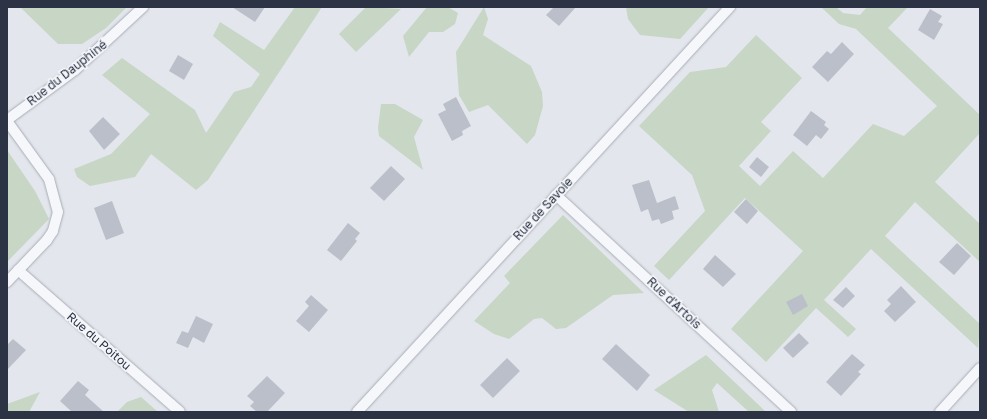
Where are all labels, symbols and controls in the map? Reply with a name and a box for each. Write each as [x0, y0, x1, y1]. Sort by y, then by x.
street label: Rue du Dauphiné [24, 37, 110, 109]
street label: Rue de Savoie [510, 175, 576, 243]
street label: Rue d'Artois [644, 274, 704, 332]
street label: Rue du Poitou [64, 309, 134, 373]

